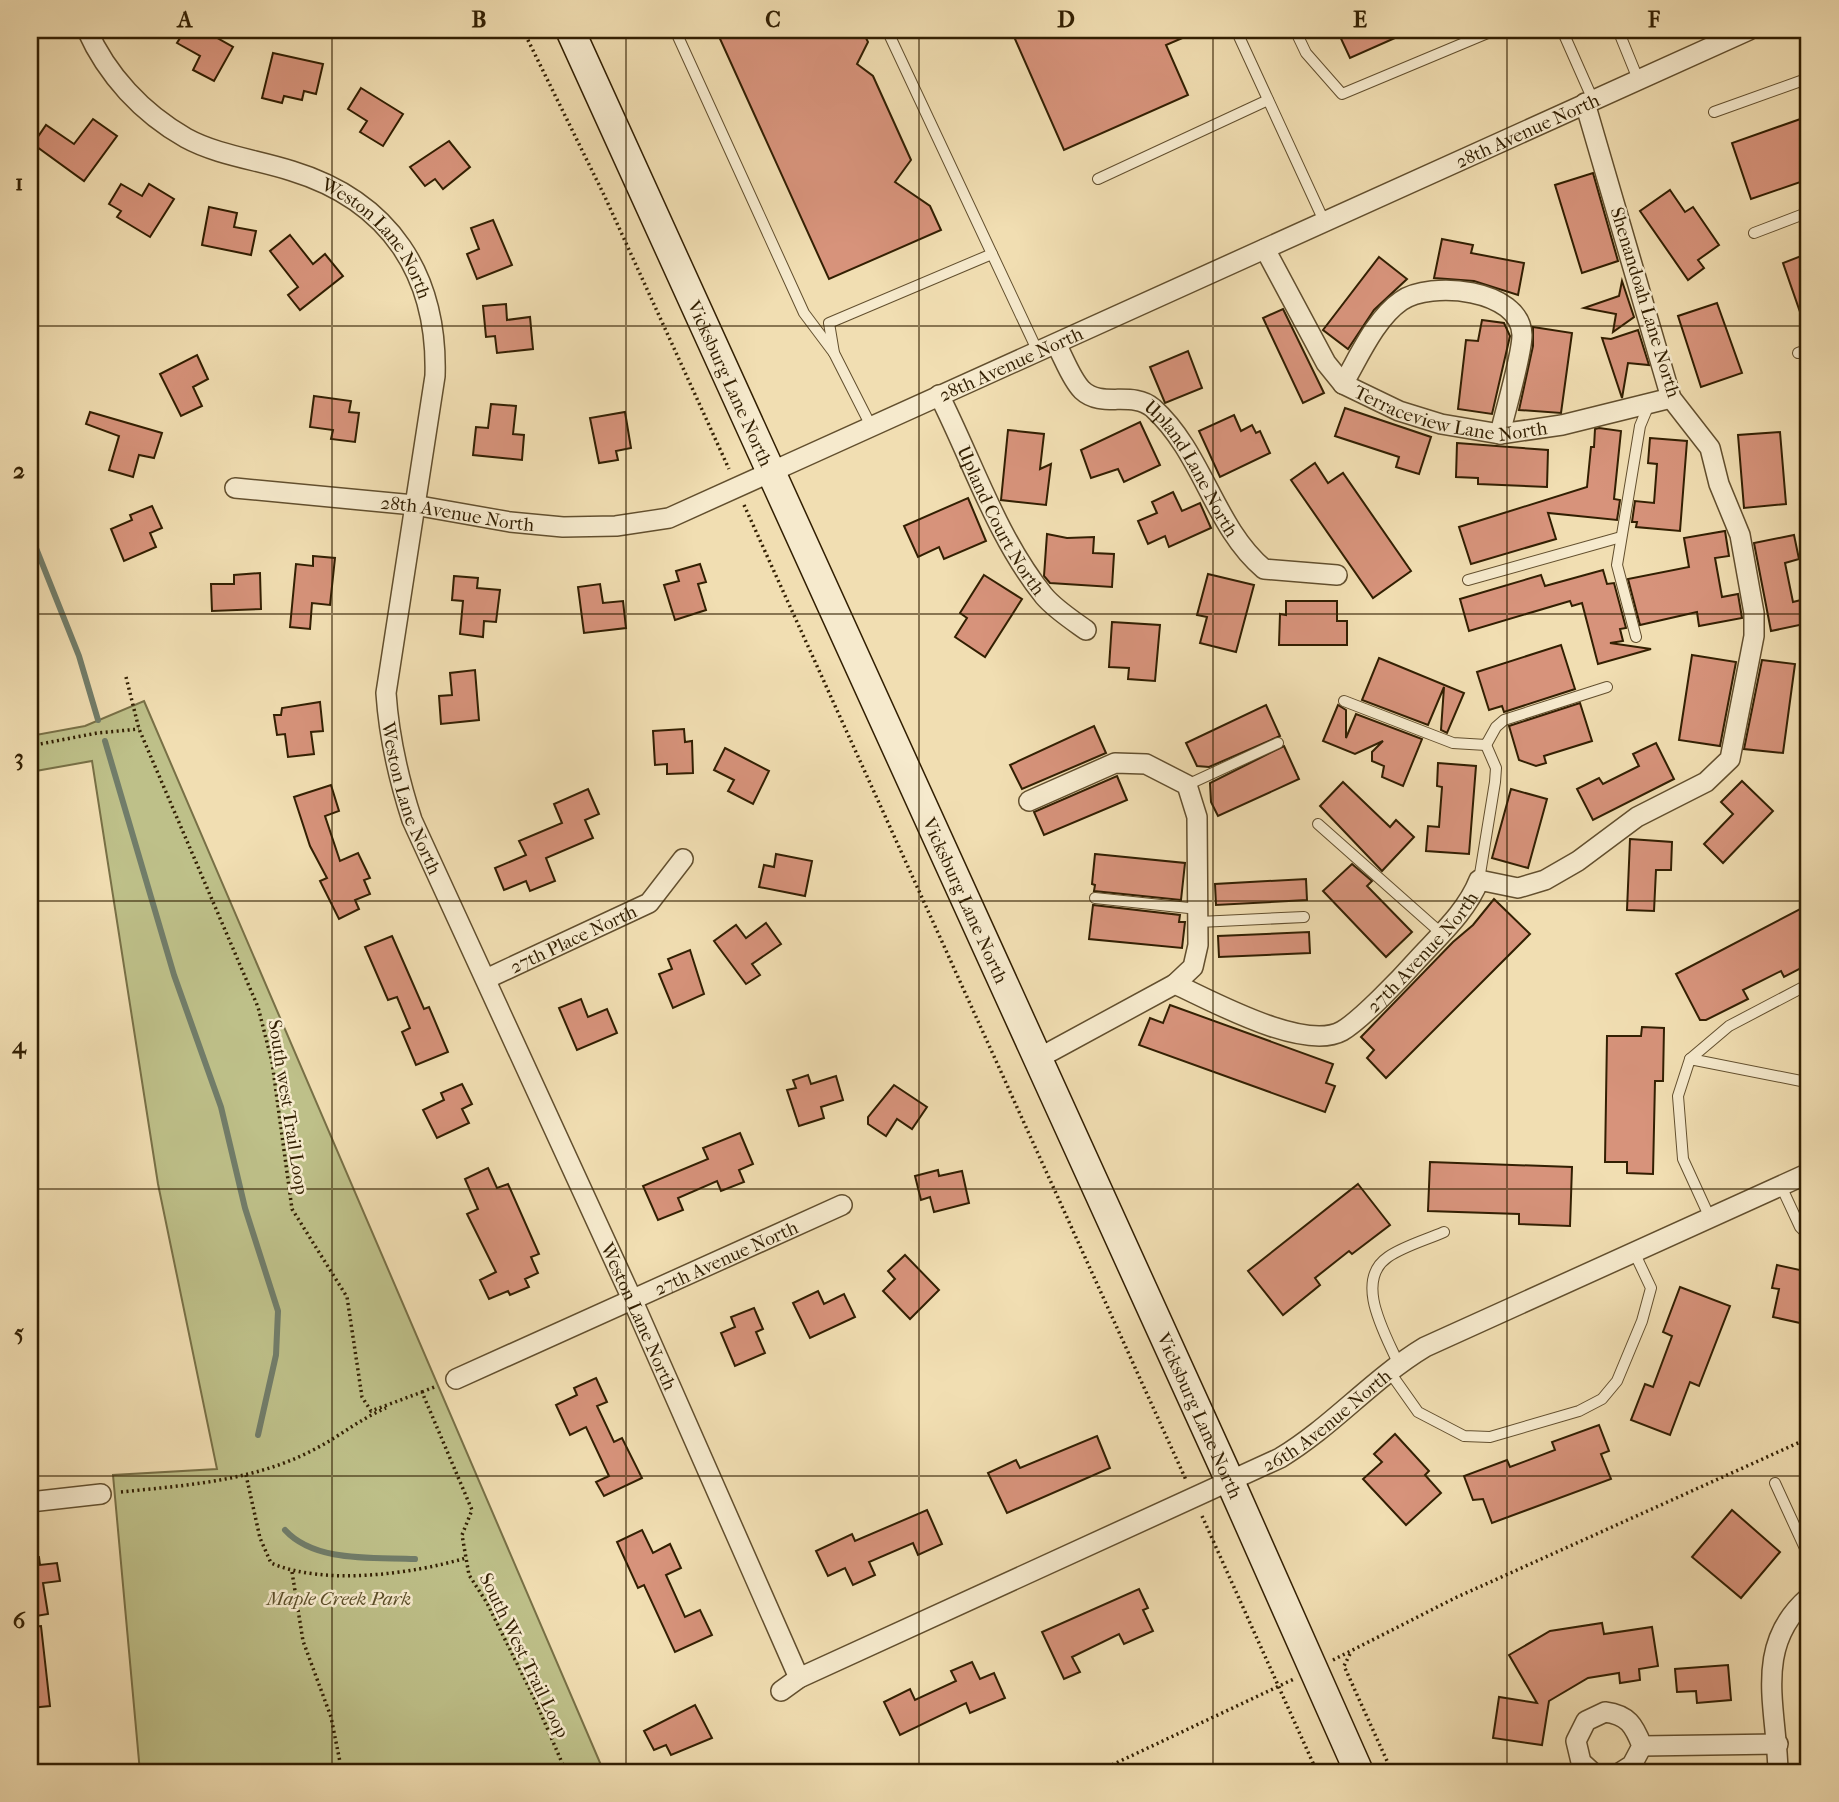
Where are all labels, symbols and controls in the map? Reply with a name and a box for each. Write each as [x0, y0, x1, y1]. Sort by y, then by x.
text: A [176, 6, 194, 33]
text: B [472, 6, 487, 33]
text: C [765, 6, 781, 33]
text: D [1057, 6, 1075, 33]
text: E [1353, 6, 1367, 33]
text: F [1647, 6, 1661, 33]
street label: 28th Avenue North [1452, 89, 1603, 173]
text: 1 [15, 169, 23, 196]
street label: Weston Lane North [317, 173, 435, 302]
street label: Shenandoah Lane North [1606, 204, 1685, 400]
street label: Vicksburg Lane North [682, 296, 777, 470]
street label: 28th Avenue North [936, 322, 1087, 407]
street label: Terraceview Lane North [1350, 381, 1549, 446]
street label: Upland Lane North [1140, 396, 1243, 541]
street label: Upland Court North [952, 443, 1049, 600]
text: 2 [13, 457, 25, 484]
street label: 28th Avenue North [379, 492, 536, 536]
street label: Weston Lane North [377, 719, 446, 878]
text: 3 [14, 744, 24, 771]
street label: Vicksburg Lane North [917, 813, 1012, 987]
street label: 27th Avenue North [1363, 888, 1483, 1018]
street label: 27th Place North [507, 900, 641, 978]
street label: South west Trail Loop [263, 1018, 313, 1196]
text: 4 [11, 1032, 27, 1059]
street label: 27th Avenue North [651, 1216, 802, 1300]
street label: Weston Lane North [595, 1238, 681, 1394]
text: 5 [14, 1319, 24, 1346]
street label: Vicksburg Lane North [1152, 1329, 1246, 1502]
street label: 26th Avenue North [1259, 1365, 1396, 1477]
street label: South West Trail Loop [475, 1569, 574, 1741]
park label: Maple Creek Park [265, 1588, 411, 1610]
text: 6 [13, 1607, 26, 1634]

